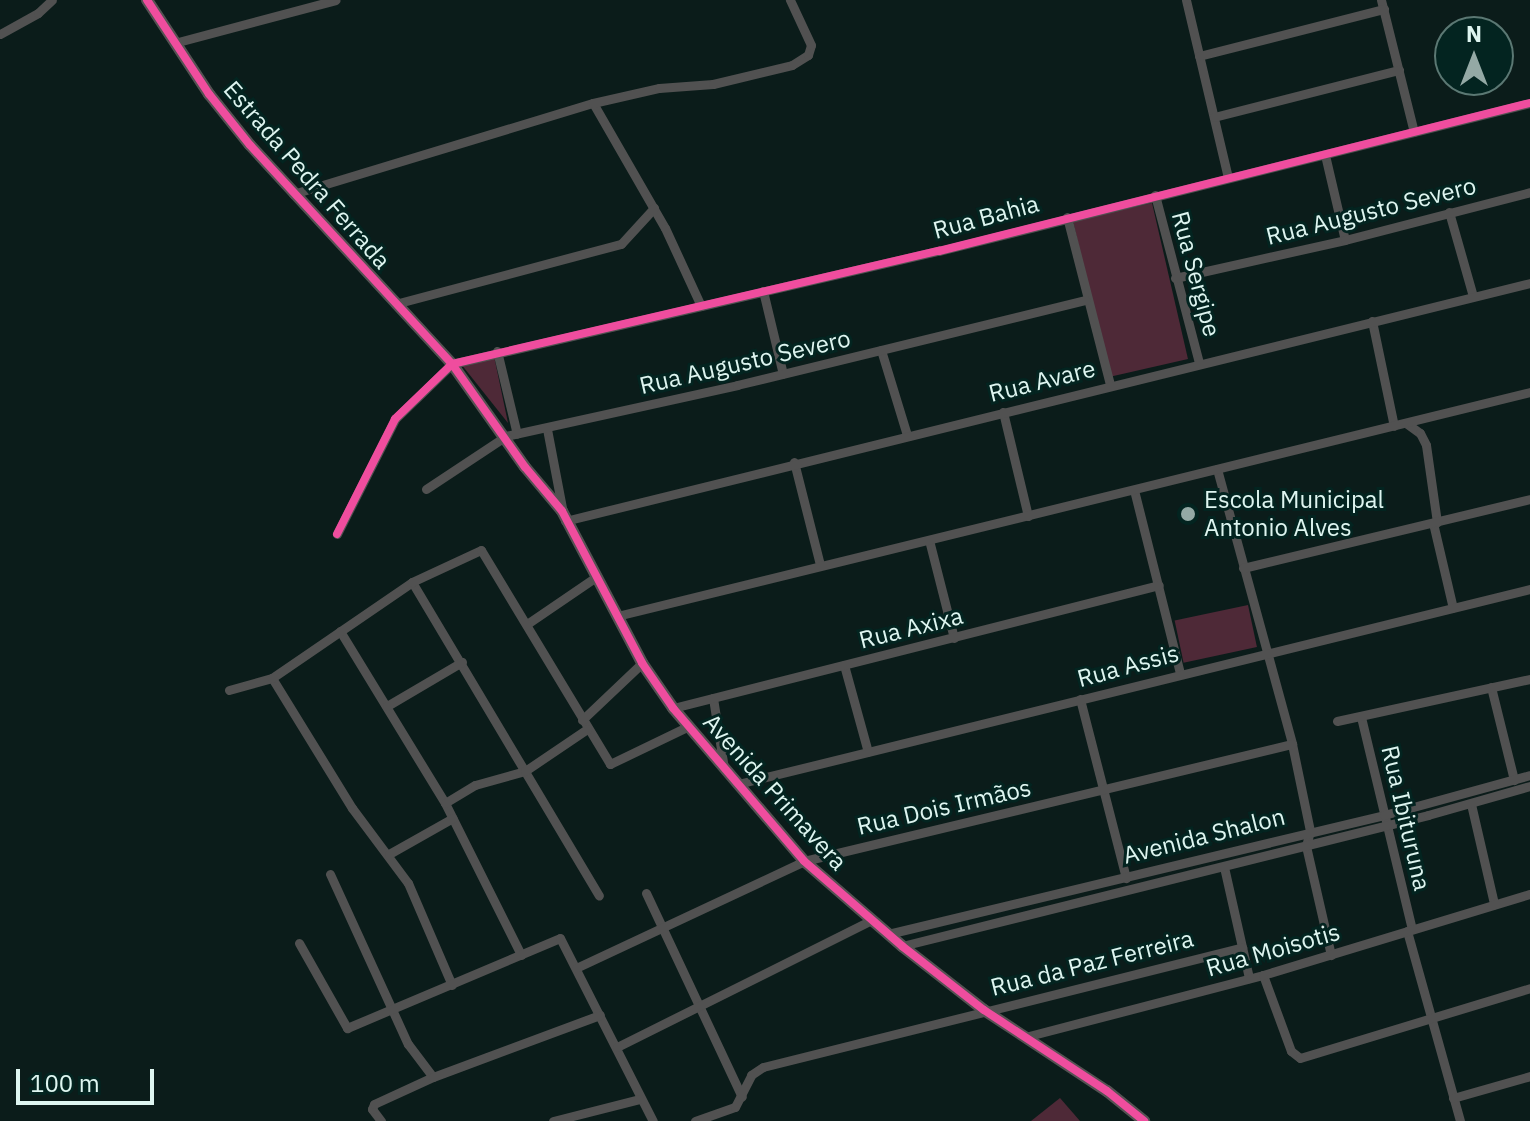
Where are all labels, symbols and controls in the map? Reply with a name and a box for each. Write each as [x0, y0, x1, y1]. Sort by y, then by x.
north arrow [1434, 16, 1514, 96]
text: N [1466, 19, 1482, 48]
street label: Estrada Pedra Ferrada [218, 75, 396, 275]
street label: Rua Augusto Severo [1263, 171, 1479, 251]
street label: Rua Bahia [930, 189, 1042, 245]
street label: Rua Sergipe [1165, 208, 1227, 340]
street label: Rua Augusto Severo [637, 324, 853, 400]
street label: Rua Avare [986, 354, 1098, 408]
place label: Escola Municipal Antonio Alves [1204, 486, 1384, 542]
marker: Escola Municipal Antonio Alves [1179, 505, 1197, 523]
street label: Rua Axixa [856, 601, 966, 655]
street label: Rua Assis [1074, 639, 1182, 693]
street label: Avenida Primavera [697, 708, 853, 876]
street label: Rua Ibituruna [1375, 743, 1437, 893]
street label: Rua Dois Irmãos [854, 773, 1034, 841]
street label: Avenida Shalon [1120, 802, 1288, 870]
street label: Rua Moisotis [1203, 917, 1343, 983]
street label: Rua da Paz Ferreira [988, 924, 1196, 1002]
scale bar [20, 1053, 158, 1103]
text: 100 m [30, 1067, 100, 1099]

